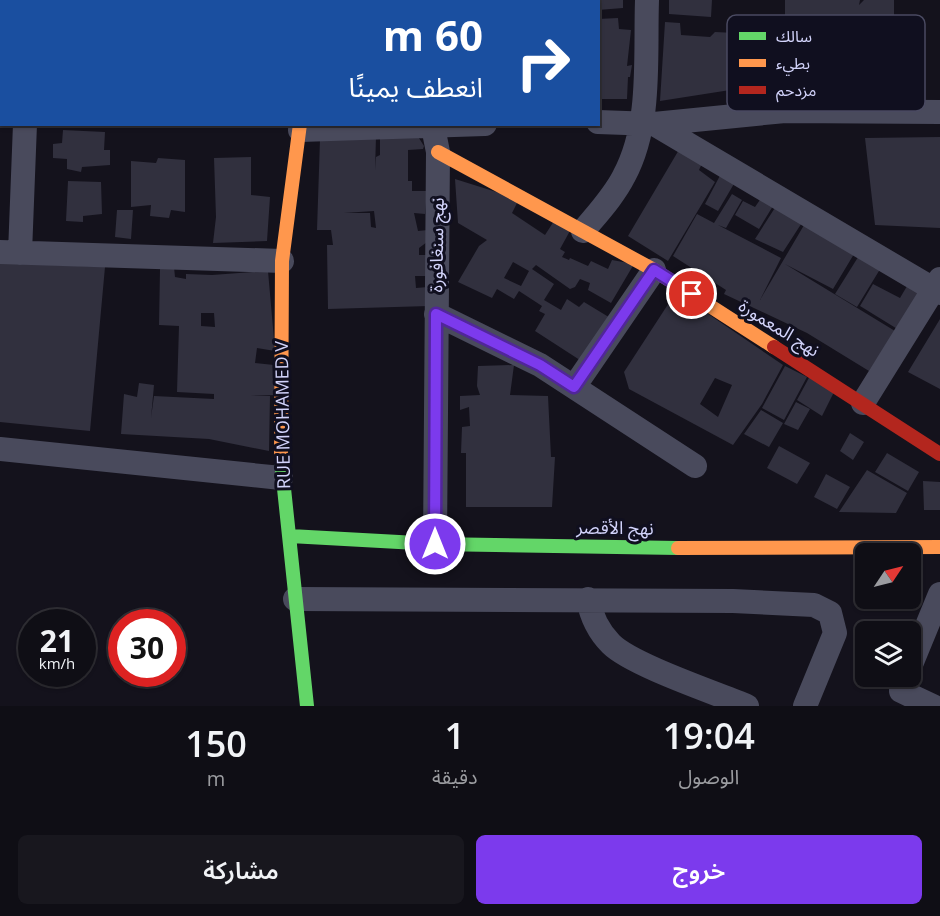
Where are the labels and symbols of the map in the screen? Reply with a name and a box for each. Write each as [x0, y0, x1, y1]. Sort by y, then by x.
legend [727, 15, 925, 111]
text: سالك [776, 25, 812, 47]
text: بطيء [776, 52, 810, 76]
text: مزدحم [776, 79, 816, 103]
street label: نهج سنغافورة [423, 197, 451, 293]
pin [666, 268, 717, 319]
street label: نهج المعمورة [733, 293, 825, 363]
street label: RUE MOHAMED V [269, 340, 295, 489]
position arrow [403, 512, 467, 576]
street label: نهج الأقصر [575, 514, 654, 542]
north arrow [855, 543, 921, 609]
speed limit sign: 30 [108, 609, 186, 687]

